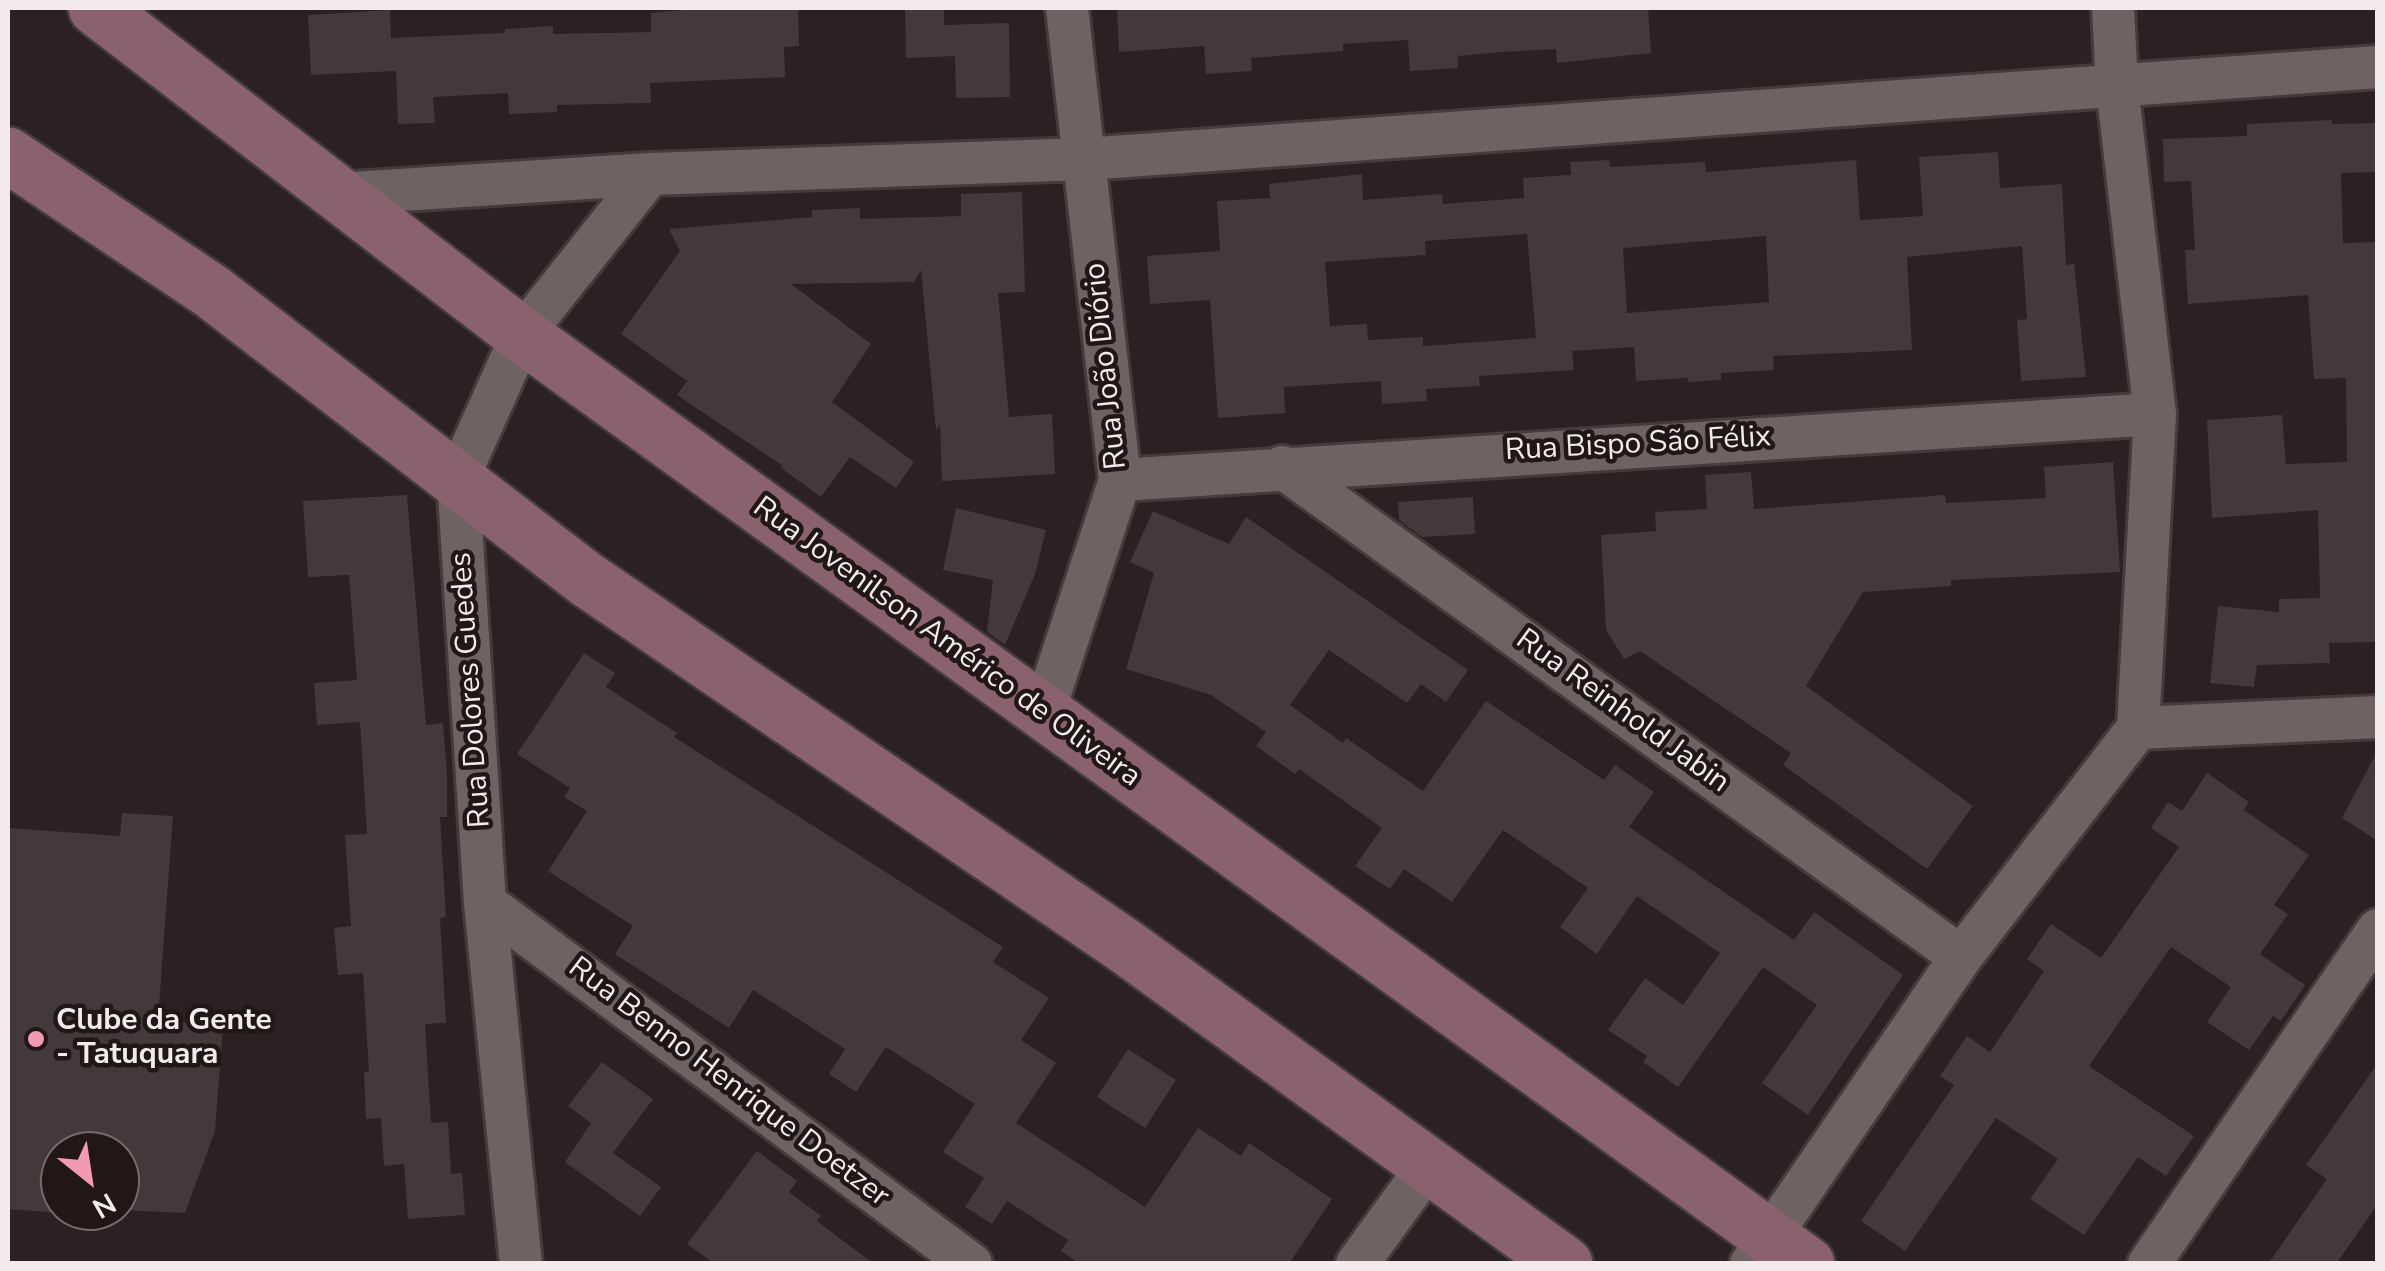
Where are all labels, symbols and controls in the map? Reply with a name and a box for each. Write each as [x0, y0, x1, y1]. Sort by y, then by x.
street label: Rua João Diório [1078, 261, 1136, 471]
street label: Rua Bispo São Félix [1504, 420, 1772, 470]
street label: Rua Jovenilson Américo de Oliveira [745, 490, 1147, 796]
street label: Rua Dolores Guedes [444, 551, 500, 829]
street label: Rua Reinhold Jabin [1508, 623, 1736, 801]
street label: Rua Benno Henrique Doetzer [560, 951, 896, 1215]
place label: Clube da Gente - Tatuquara [56, 1004, 272, 1074]
marker: Clube da Gente - Tatuquara [25, 1028, 47, 1050]
north arrow [40, 1131, 140, 1231]
text: N [85, 1184, 123, 1227]

